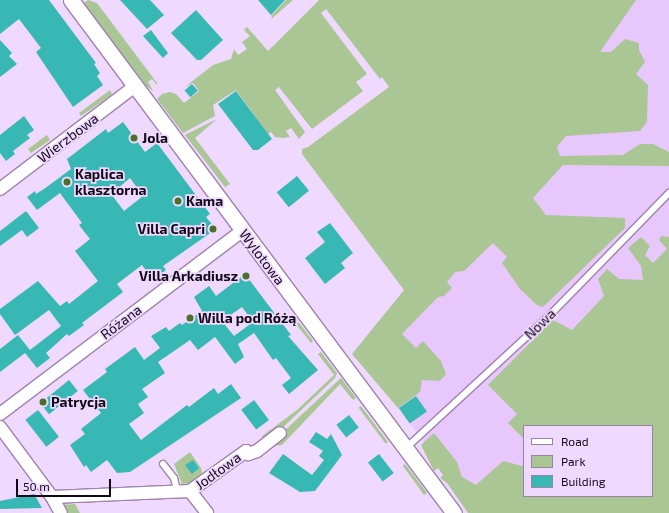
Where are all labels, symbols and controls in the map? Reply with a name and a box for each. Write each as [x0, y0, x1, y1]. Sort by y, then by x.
street label: Wierzbowa [34, 110, 102, 166]
place label: Jola [142, 130, 168, 146]
marker: Jola [129, 133, 139, 143]
place label: Kaplica klasztorna [75, 166, 147, 198]
marker: Kaplica klasztorna [62, 177, 72, 187]
place label: Kama [186, 193, 223, 209]
marker: Kama [173, 196, 183, 206]
place label: Villa Capri [138, 221, 205, 237]
marker: Villa Capri [208, 224, 218, 234]
street label: Wylotowa [236, 226, 288, 288]
place label: Villa Arkadiusz [139, 268, 238, 284]
marker: Villa Arkadiusz [241, 271, 251, 281]
street label: Różana [97, 301, 145, 343]
street label: Nowa [521, 305, 559, 343]
place label: Willa pod Różą [198, 310, 296, 326]
marker: Willa pod Różą [185, 313, 195, 323]
place label: Patrycja [51, 394, 106, 410]
marker: Patrycja [38, 397, 48, 407]
legend [523, 425, 653, 497]
text: Road [561, 434, 589, 448]
street label: Jodłowa [192, 449, 244, 493]
text: Park [561, 454, 586, 468]
scale bar [18, 471, 113, 497]
text: Building [561, 474, 605, 488]
text: 50 m [23, 479, 50, 493]

